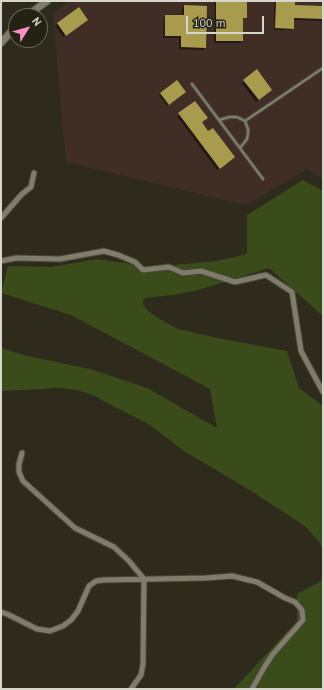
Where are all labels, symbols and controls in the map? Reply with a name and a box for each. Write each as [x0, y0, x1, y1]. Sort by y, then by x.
north arrow [8, 8, 48, 48]
scale bar [188, 8, 266, 34]
text: N [29, 14, 45, 28]
text: 100 m [193, 15, 226, 30]

